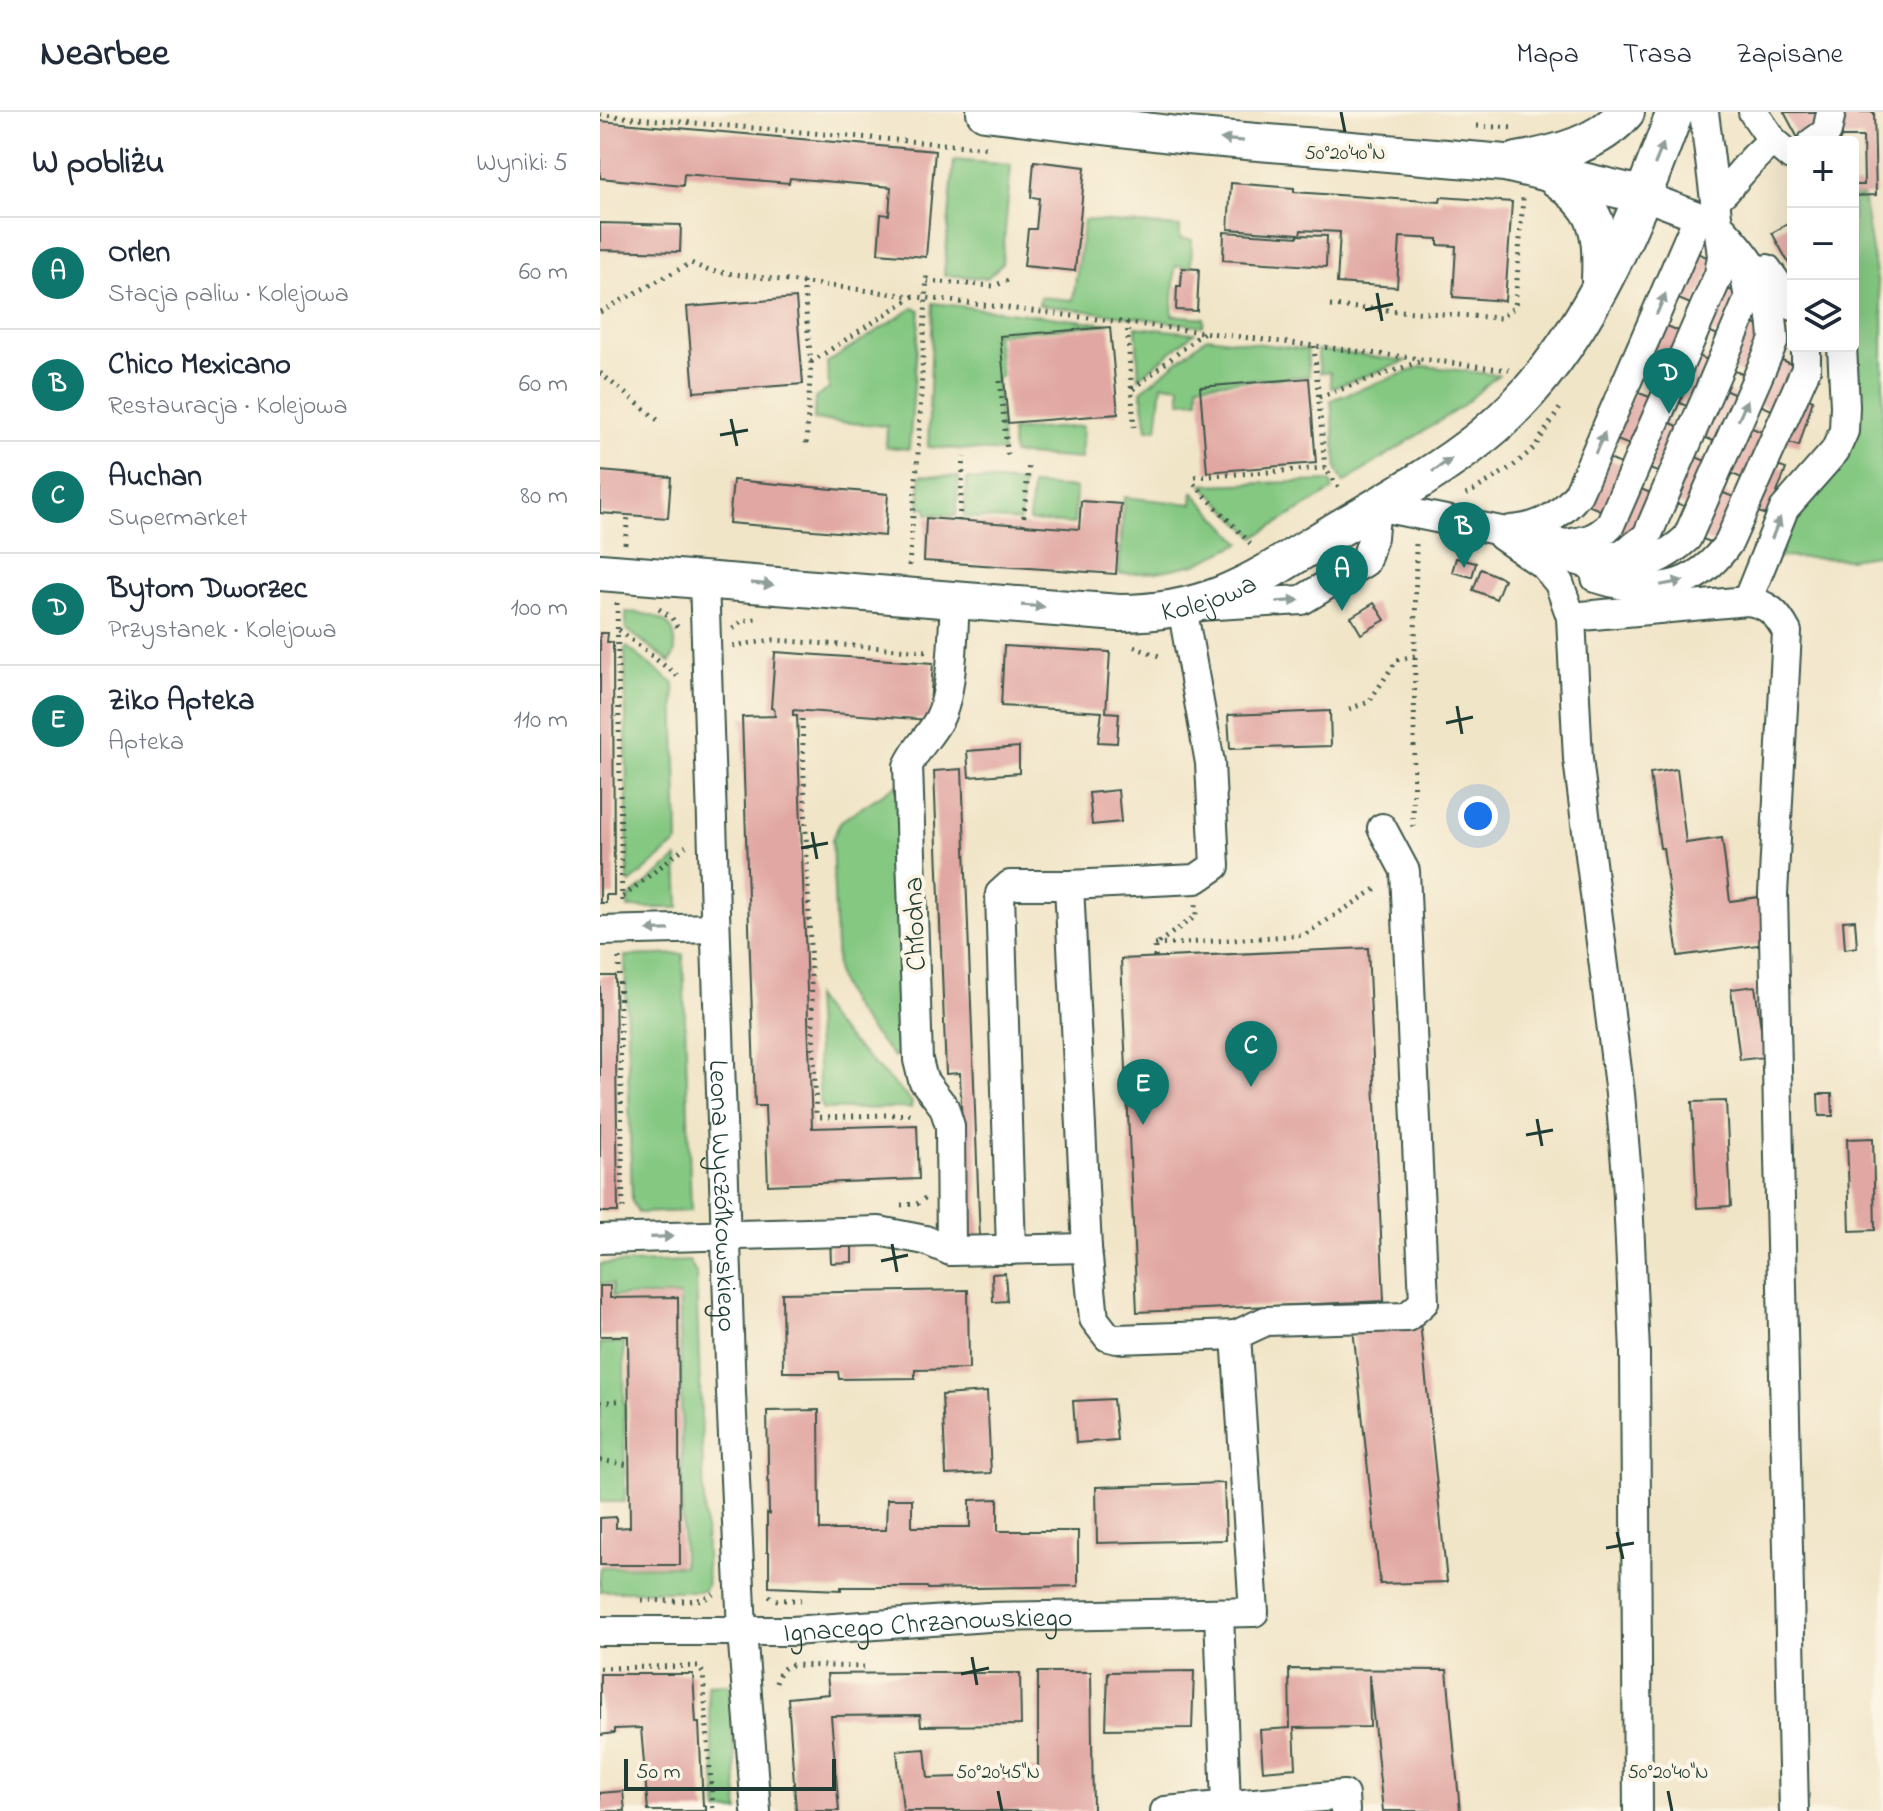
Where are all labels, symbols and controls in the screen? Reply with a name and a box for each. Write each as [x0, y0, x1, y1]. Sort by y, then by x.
text: Nearbee [40, 27, 169, 83]
text: Mapa [1516, 35, 1579, 76]
text: Trasa [1623, 35, 1692, 76]
text: Zapisane [1736, 35, 1843, 76]
one-way arrow [1219, 133, 1244, 146]
map controls [1787, 136, 1859, 352]
button: + [1787, 136, 1859, 208]
text: W pobliżu [32, 139, 164, 189]
text: 50°20'40"N [1304, 140, 1386, 169]
one-way arrow [1653, 142, 1666, 166]
text: Wyniki: 5 [476, 145, 568, 183]
button: − [1787, 208, 1859, 280]
text: Orlen [108, 232, 170, 276]
text: A [50, 254, 66, 292]
text: 60 m [519, 254, 568, 292]
text: Stacja paliw · Kolejowa [108, 276, 349, 314]
button: layers [1787, 280, 1859, 352]
one-way arrow [1654, 292, 1667, 316]
text: Chico Mexicano [108, 344, 291, 388]
pin: D [1643, 348, 1695, 414]
text: B [49, 366, 67, 404]
text: 60 m [519, 366, 568, 404]
text: Restauracja · Kolejowa [108, 388, 347, 426]
one-way arrow [1736, 399, 1749, 422]
one-way arrow [1593, 431, 1607, 454]
text: Auchan [108, 456, 202, 500]
one-way arrow [1432, 457, 1453, 472]
text: C [51, 478, 65, 516]
text: 80 m [520, 478, 568, 516]
text: Supermarket [108, 500, 247, 538]
pin: B [1438, 502, 1490, 568]
one-way arrow [1770, 516, 1783, 540]
pin: A [1316, 545, 1368, 611]
street label: Kolejowa [1159, 564, 1265, 634]
text: Bytom Dworzec [108, 568, 307, 612]
one-way arrow [1659, 577, 1684, 589]
one-way arrow [749, 578, 774, 591]
text: D [48, 590, 68, 628]
text: 100 m [511, 590, 568, 628]
one-way arrow [1276, 594, 1301, 607]
one-way arrow [1021, 600, 1046, 613]
text: Przystanek · Kolejowa [108, 612, 337, 650]
text: Ziko Apteka [108, 680, 254, 724]
text: E [50, 702, 66, 740]
text: 110 m [514, 702, 568, 740]
text: Apteka [108, 724, 184, 762]
your location [1458, 796, 1498, 836]
street label: Chłodna [894, 876, 939, 972]
one-way arrow [645, 923, 670, 936]
pin: C [1225, 1021, 1277, 1087]
street label: Leona Wyczółkowskiego [696, 1059, 746, 1333]
pin: E [1117, 1059, 1169, 1125]
one-way arrow [650, 1230, 675, 1243]
street label: Ignacego Chrzanowskiego [783, 1598, 1073, 1655]
scale bar [624, 1755, 836, 1791]
text: 50 m [636, 1757, 681, 1789]
text: 50°20'45"N [956, 1759, 1040, 1788]
text: 50°20'40"N [1627, 1759, 1709, 1788]

